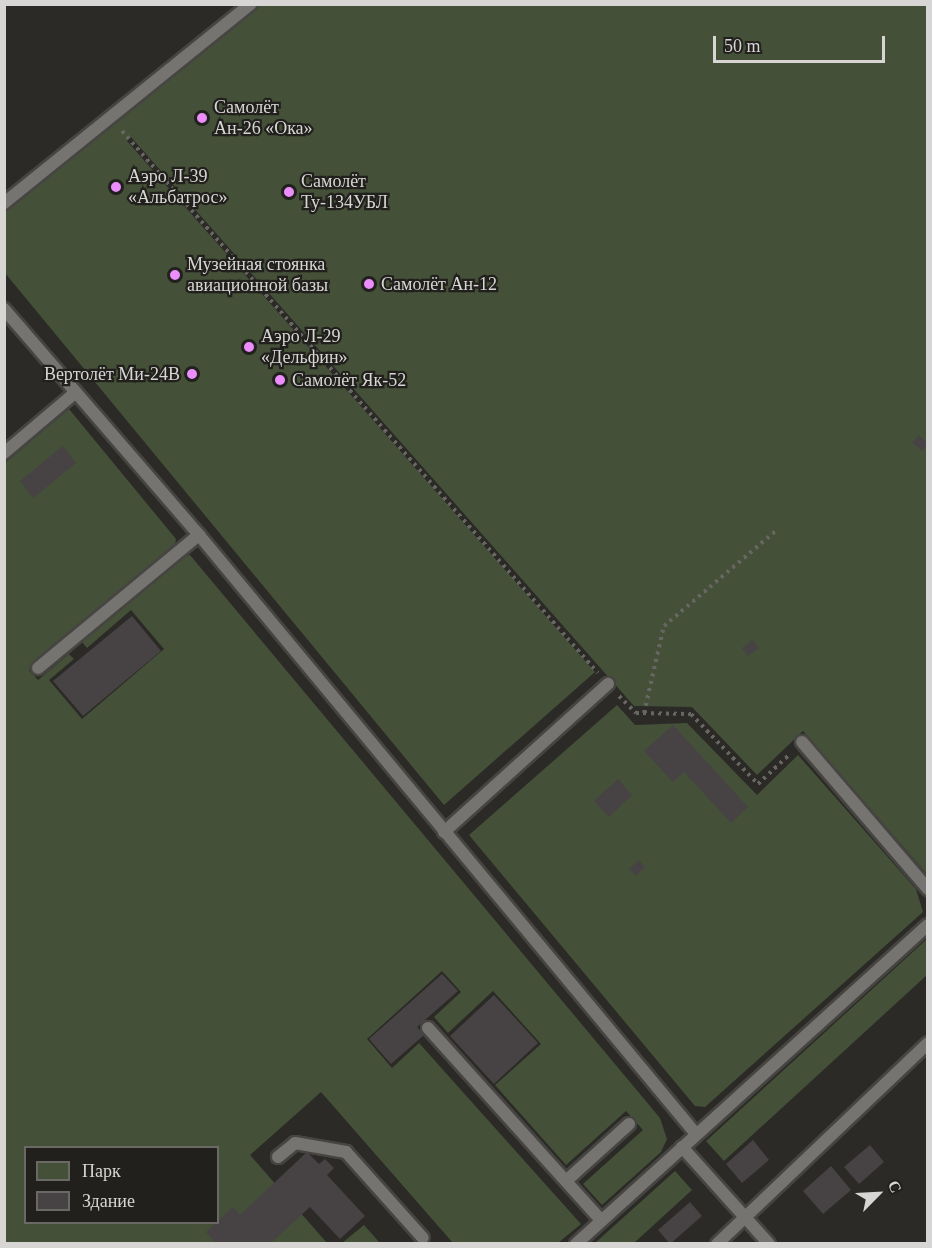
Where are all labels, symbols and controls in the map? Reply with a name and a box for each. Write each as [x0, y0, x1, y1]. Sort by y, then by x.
scale bar [716, 24, 888, 62]
text: 50 m [724, 36, 761, 56]
place label: Самолёт Ан-26 «Ока» [214, 97, 313, 140]
marker: Самолёт Ан-26 «Ока» [195, 111, 209, 125]
place label: Аэро Л-39 «Альбатрос» [128, 166, 227, 208]
place label: Самолёт Ту-134УБЛ [301, 171, 388, 213]
marker: Аэро Л-39 «Альбатрос» [109, 180, 123, 194]
marker: Самолёт Ту-134УБЛ [282, 185, 296, 199]
place label: Музейная стоянка авиационной базы [187, 254, 328, 296]
marker: Музейная стоянка авиационной базы [168, 268, 182, 282]
place label: Самолёт Ан-12 [381, 273, 497, 295]
marker: Самолёт Ан-12 [362, 277, 376, 291]
place label: Аэро Л-29 «Дельфин» [261, 326, 348, 368]
marker: Аэро Л-29 «Дельфин» [242, 340, 256, 354]
place label: Вертолёт Ми-24В [44, 363, 180, 385]
marker: Вертолёт Ми-24В [185, 367, 199, 381]
place label: Самолёт Як-52 [292, 369, 406, 391]
marker: Самолёт Як-52 [273, 373, 287, 387]
legend [24, 1146, 219, 1224]
text: Парк [82, 1161, 121, 1181]
north arrow [848, 1164, 908, 1224]
text: С [885, 1178, 905, 1195]
text: Здание [82, 1191, 135, 1211]

